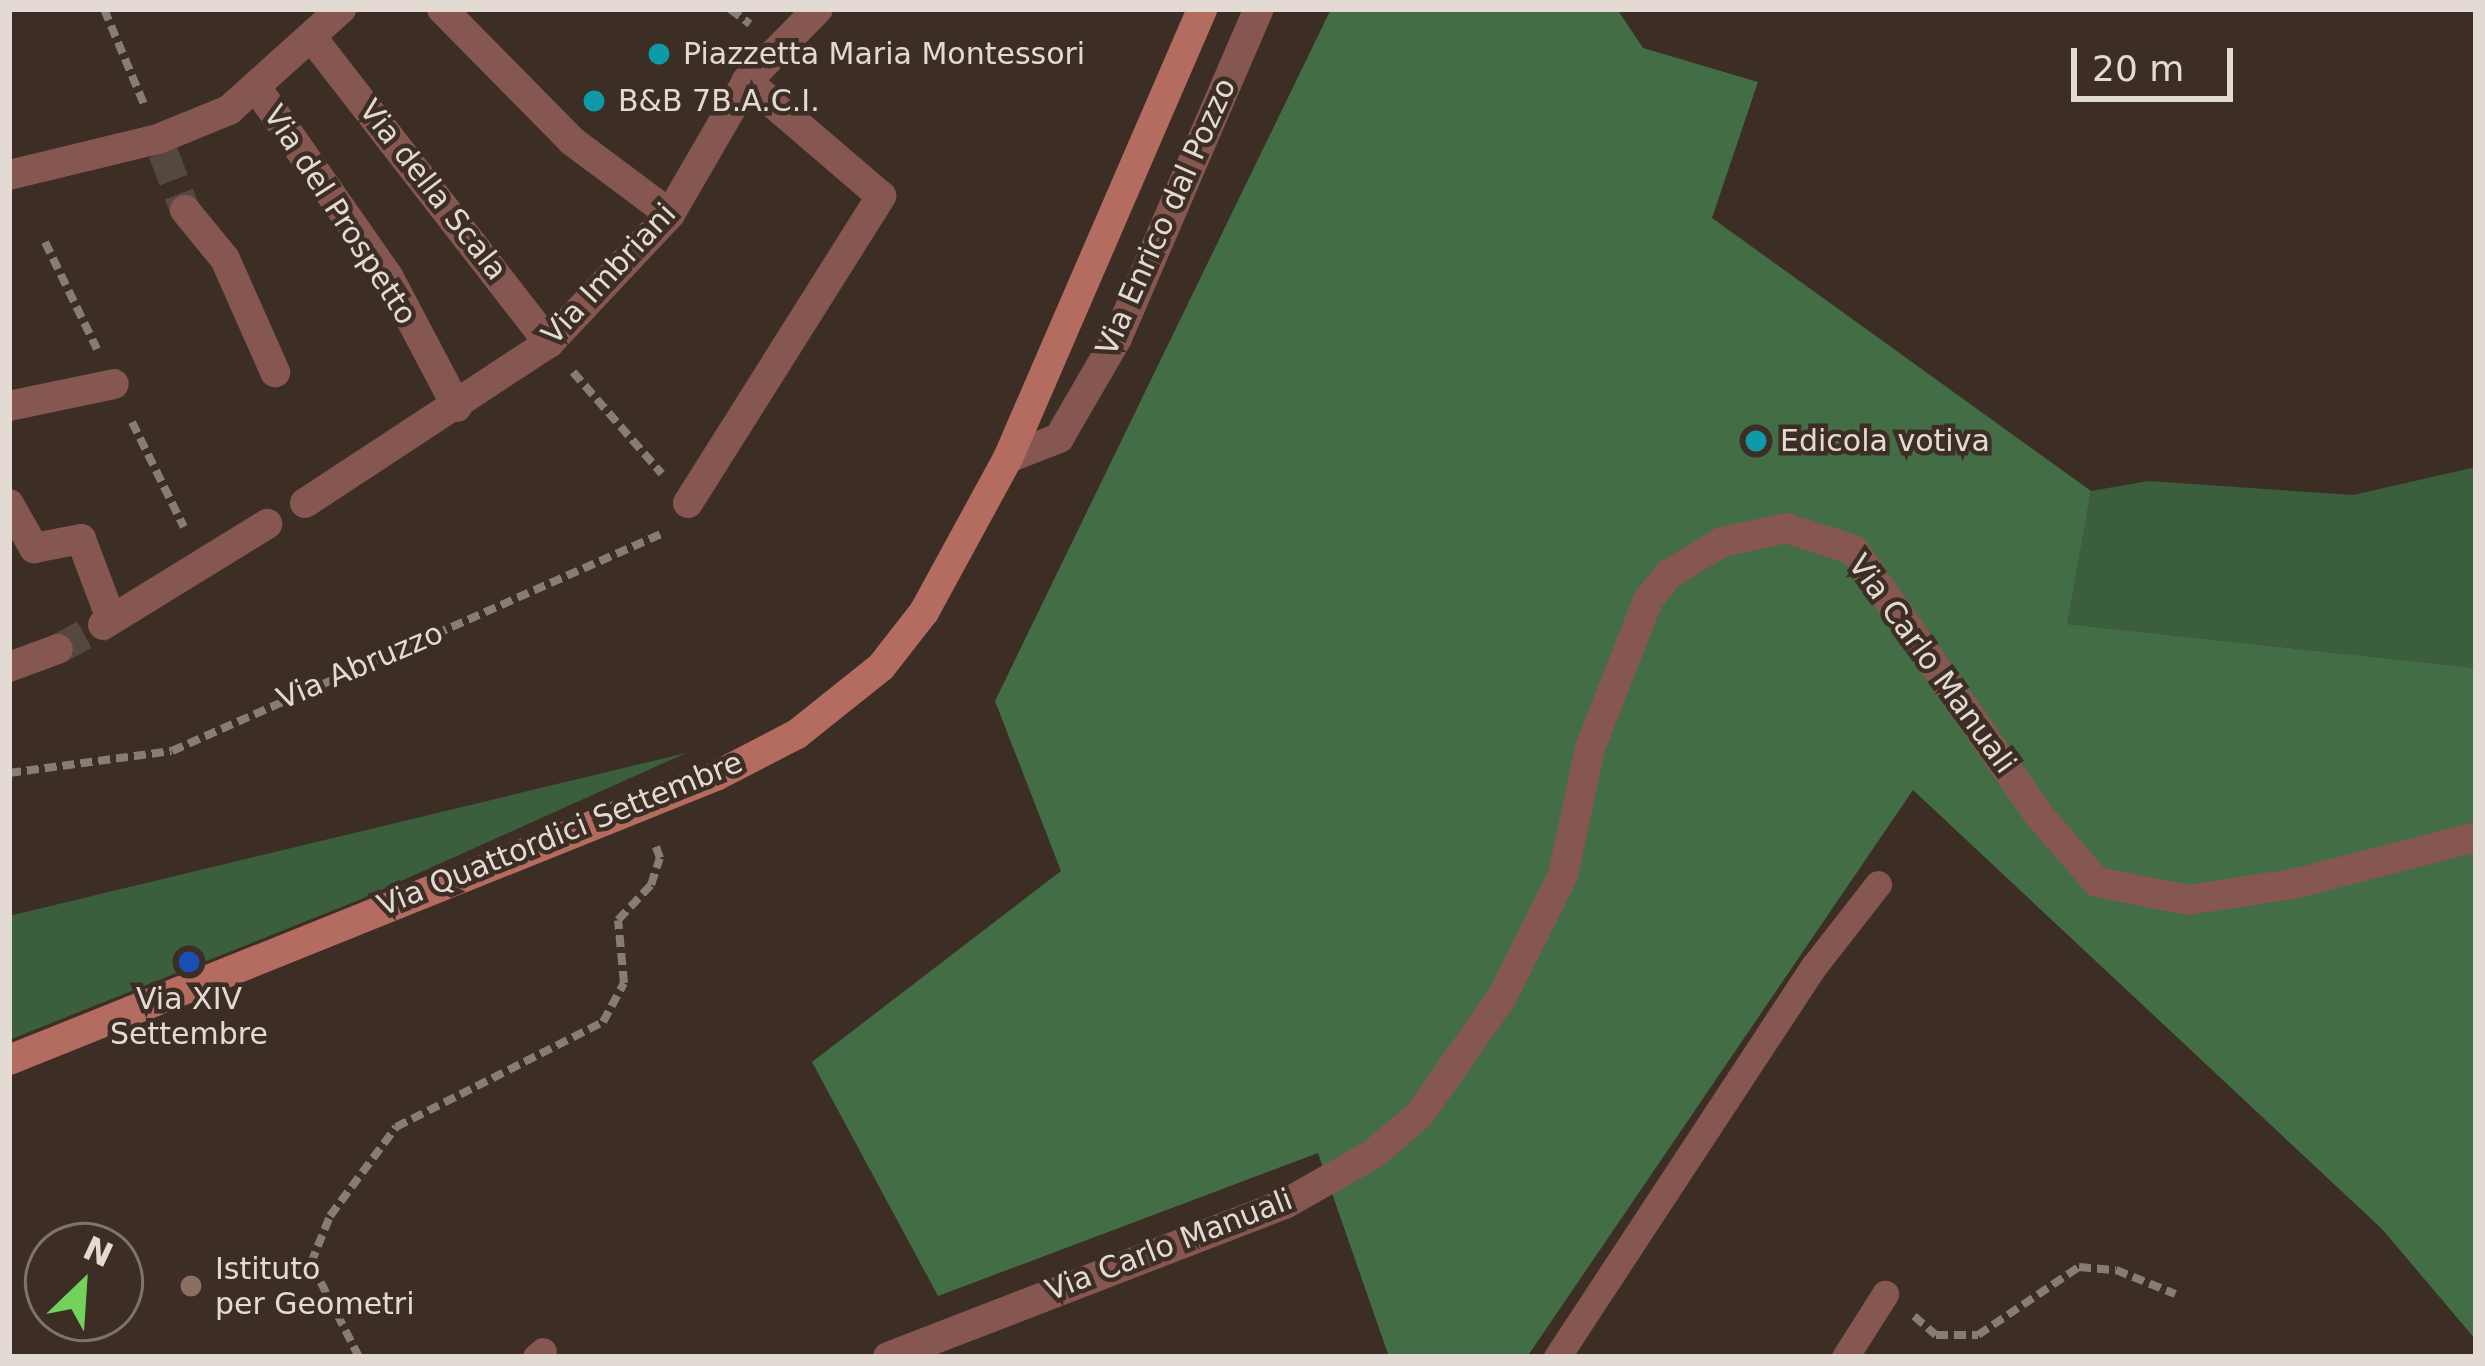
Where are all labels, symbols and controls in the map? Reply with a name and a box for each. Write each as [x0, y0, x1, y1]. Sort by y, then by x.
scale bar [2077, 24, 2239, 98]
place label: Piazzetta Maria Montessori [683, 36, 1085, 72]
marker: Piazzetta Maria Montessori [646, 41, 672, 67]
text: 20 m [2092, 48, 2184, 89]
street label: Via Enrico dal Pozzo [1089, 73, 1243, 361]
place label: B&B 7B.A.C.I. [618, 83, 820, 119]
marker: B&B 7B.A.C.I. [581, 88, 607, 114]
street label: Via della Scala [351, 93, 515, 287]
street label: Via del Prospetto [256, 99, 424, 331]
street label: Via Imbriani [535, 196, 683, 352]
place label: Edicola votiva [1780, 423, 1990, 459]
marker: Edicola votiva [1743, 428, 1769, 454]
street label: Via Carlo Manuali [1841, 548, 2023, 780]
street label: Via Abruzzo [272, 615, 448, 717]
street label: Via Quattordici Settembre [372, 744, 748, 924]
marker: Via XIV Settembre [176, 949, 202, 975]
place label: Via XIV Settembre [110, 981, 268, 1052]
street label: Via Carlo Manuali [1041, 1181, 1297, 1309]
north arrow [24, 1222, 144, 1342]
text: N [77, 1228, 119, 1275]
place label: Istituto per Geometri [215, 1251, 415, 1322]
marker: Istituto per Geometri [178, 1273, 204, 1299]

